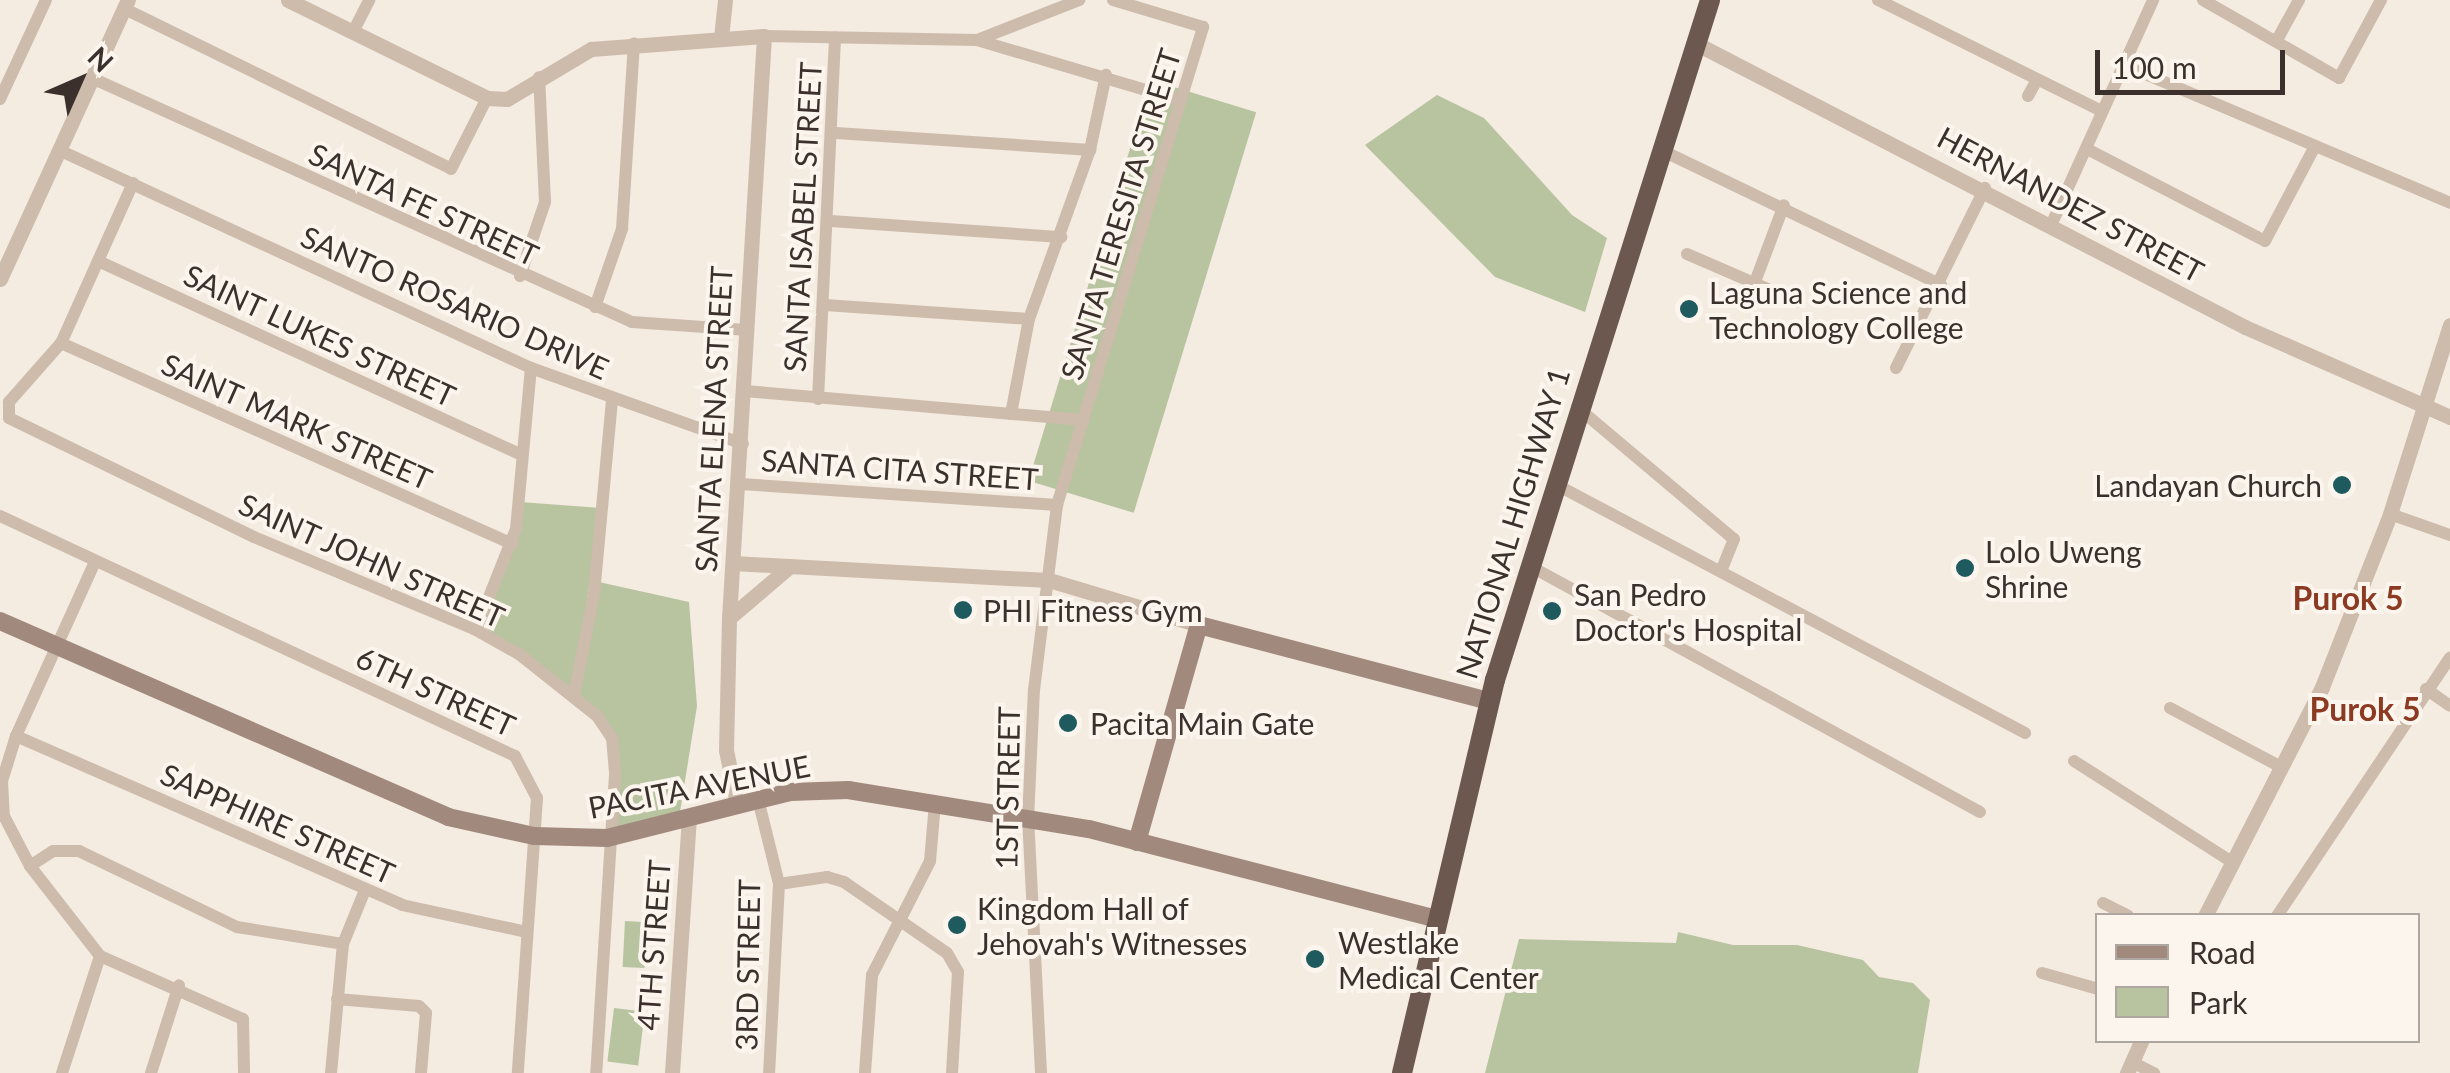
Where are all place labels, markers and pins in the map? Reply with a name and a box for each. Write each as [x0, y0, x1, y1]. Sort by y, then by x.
place label: Laguna Science and Technology College [1709, 274, 1967, 344]
marker: Laguna Science and Technology College [1678, 298, 1700, 320]
place label: Landayan Church [2094, 467, 2322, 503]
marker: Landayan Church [2331, 474, 2353, 496]
place label: Lolo Uweng Shrine [1985, 533, 2142, 604]
marker: Lolo Uweng Shrine [1954, 557, 1976, 579]
place label: San Pedro Doctor's Hospital [1574, 576, 1802, 646]
place label: PHI Fitness Gym [983, 592, 1203, 628]
marker: San Pedro Doctor's Hospital [1539, 598, 1565, 624]
marker: PHI Fitness Gym [952, 599, 974, 621]
place label: Pacita Main Gate [1090, 705, 1314, 741]
marker: Pacita Main Gate [1055, 710, 1081, 736]
place label: Kingdom Hall of Jehovah's Witnesses [977, 890, 1248, 960]
marker: Kingdom Hall of Jehovah's Witnesses [946, 914, 968, 936]
place label: Westlake Medical Center [1338, 924, 1539, 994]
marker: Westlake Medical Center [1302, 946, 1328, 972]

